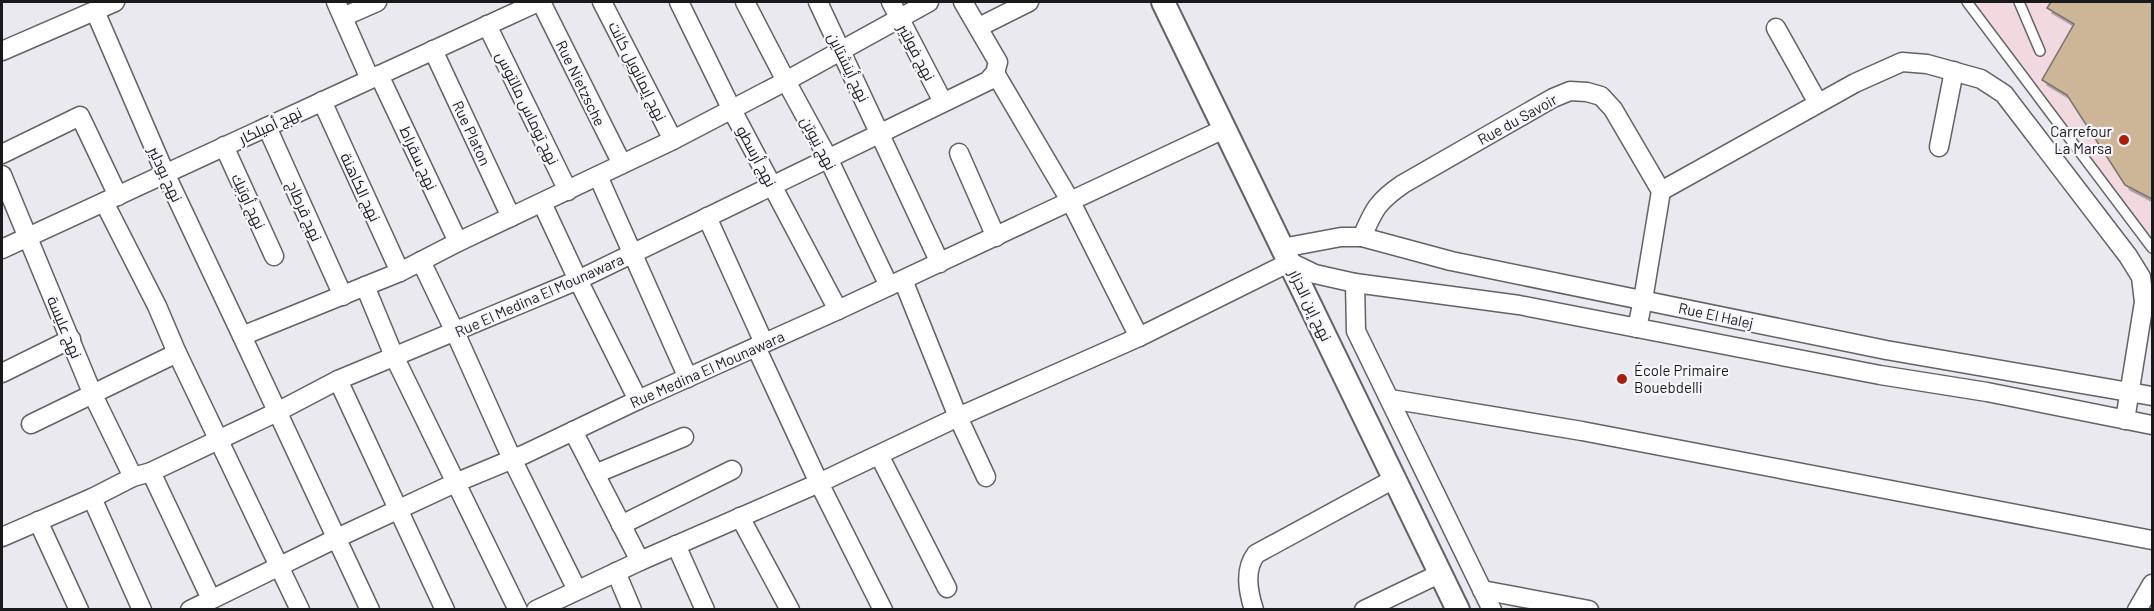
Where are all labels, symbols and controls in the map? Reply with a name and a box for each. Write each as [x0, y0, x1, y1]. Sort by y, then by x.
street label: نهج إيمانويل كانت [603, 18, 671, 125]
street label: نهج فولتير [891, 20, 939, 85]
street label: نهج أينشتاين [822, 29, 874, 106]
street label: Rue Nietzsche [552, 37, 610, 129]
street label: نهج توماس مالتوس [490, 48, 563, 169]
street label: Rue du Savoir [1474, 90, 1560, 148]
street label: Rue Platon [449, 98, 495, 168]
street label: نهج أميلكار [235, 103, 306, 151]
street label: نهج نيوتن [795, 113, 841, 174]
street label: نهج أرسطو [731, 122, 781, 191]
place label: Carrefour La Marsa [2050, 122, 2113, 157]
street label: نهج سقراط [394, 123, 442, 194]
marker: Carrefour La Marsa [2117, 133, 2131, 147]
street label: نهج بودلير [142, 142, 187, 206]
street label: نهج الكاهنة [335, 150, 385, 226]
street label: نهج أوتيك [226, 170, 270, 233]
street label: نهج قرطاج [281, 178, 326, 245]
street label: Rue El Medina El Mounawara [452, 250, 626, 340]
street label: نهج إبن الجزار [1283, 265, 1336, 345]
street label: نهج عليسة [41, 293, 86, 362]
street label: Rue El Halej [1677, 298, 1755, 332]
street label: Rue Medina El Mounawara [627, 327, 787, 411]
place label: École Primaire Bouebdelli [1634, 361, 1729, 396]
marker: École Primaire Bouebdelli [1615, 372, 1629, 386]

